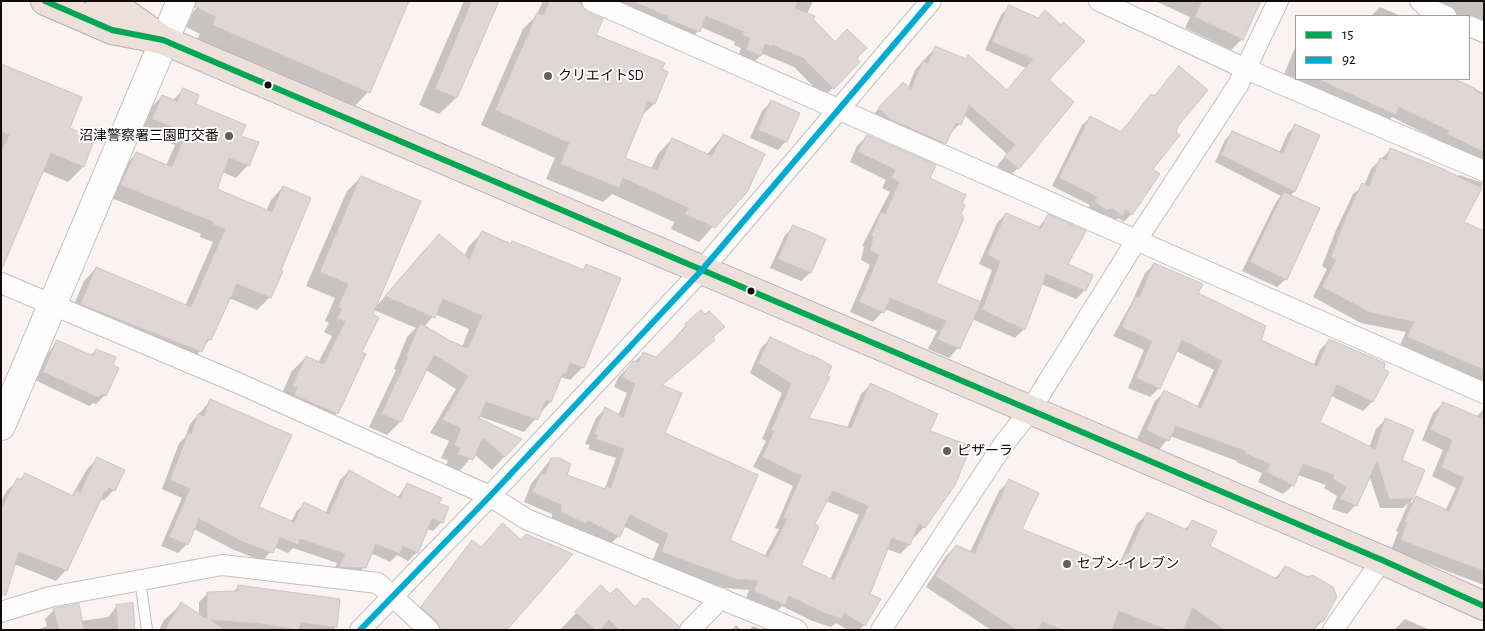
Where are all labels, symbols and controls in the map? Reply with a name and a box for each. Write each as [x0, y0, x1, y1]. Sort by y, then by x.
legend [1295, 15, 1470, 80]
text: 15 [1342, 27, 1353, 42]
text: 92 [1342, 52, 1356, 67]
place label: クリエイトSD [558, 68, 644, 84]
marker: クリエイトSD [542, 70, 554, 82]
unlabelled marker [263, 80, 273, 90]
place label: 沼津警察署三園町交番 [79, 128, 219, 144]
marker: 沼津警察署三園町交番 [223, 130, 235, 142]
unlabelled marker [746, 286, 756, 296]
place label: ピザーラ [957, 443, 1013, 459]
marker: ピザーラ [941, 445, 953, 457]
place label: セブン-イレブン [1077, 556, 1179, 572]
marker: セブン-イレブン [1061, 558, 1073, 570]

